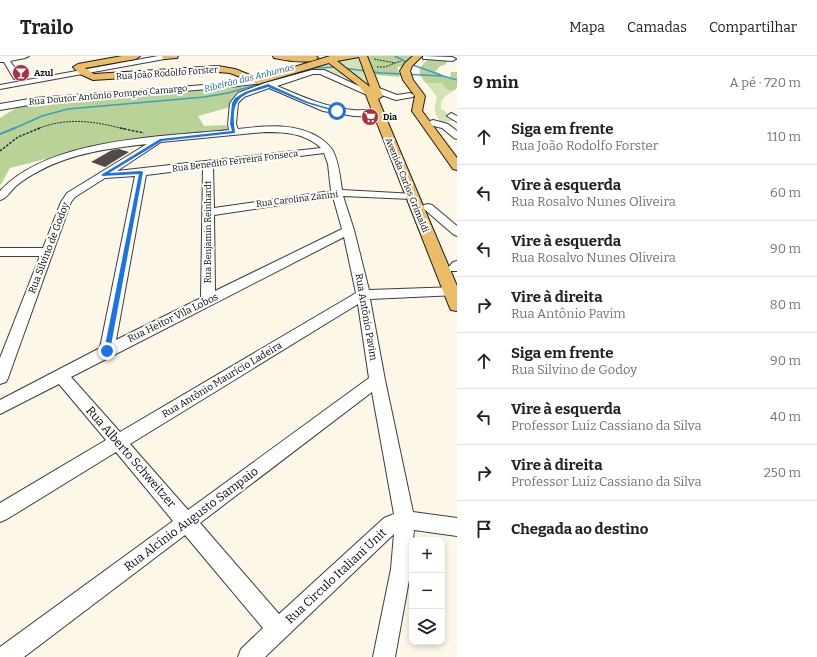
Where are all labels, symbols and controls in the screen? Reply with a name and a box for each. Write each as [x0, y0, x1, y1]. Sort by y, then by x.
text: Trailo [20, 16, 73, 39]
text: Mapa [569, 19, 605, 36]
text: Camadas [627, 19, 687, 36]
text: Compartilhar [709, 19, 797, 36]
water label: Ribeirão das Anhumas [203, 62, 295, 94]
bar icon: Azul [11, 63, 31, 83]
street label: Rua João Rodolfo Forster [116, 64, 218, 82]
place label: Azul [34, 68, 53, 78]
text: 9 min [473, 72, 519, 93]
text: A pé · 720 m [730, 75, 801, 90]
street label: Rua Doutor Antônio Pompeo Camargo [28, 83, 188, 107]
route start [328, 102, 346, 120]
supermarket icon: Dia [360, 107, 380, 127]
place label: Dia [383, 112, 397, 122]
text: Siga em frente [511, 120, 614, 138]
icon: ahead [473, 126, 495, 148]
text: 110 m [767, 129, 801, 144]
street label: Avenida Carlos Grimaldi [383, 136, 431, 234]
text: Rua João Rodolfo Forster [511, 138, 658, 153]
street label: Rua Benedito Ferreira Fonseca [171, 148, 299, 174]
text: Vire à esquerda [511, 176, 621, 194]
street label: Rua Benjamin Reinhardt [203, 180, 213, 283]
icon: left [473, 182, 495, 204]
text: 60 m [770, 185, 801, 200]
street label: Rua Carolina Zanini [255, 189, 339, 209]
text: Rua Rosalvo Nunes Oliveira [511, 194, 676, 209]
street label: Rua Silvino de Godoy [26, 200, 72, 295]
text: Vire à esquerda [511, 232, 621, 250]
icon: left [473, 238, 495, 260]
text: 90 m [770, 241, 801, 256]
text: Rua Rosalvo Nunes Oliveira [511, 250, 676, 265]
street label: Rua Antônio Pavim [352, 272, 381, 362]
text: Vire à direita [511, 288, 603, 306]
street label: Rua Heitor Vila Lobos [126, 291, 220, 345]
icon: right [473, 294, 495, 316]
text: 80 m [770, 297, 801, 312]
text: Rua Antônio Pavim [511, 306, 626, 321]
street label: Rua Antônio Maurício Ladeira [159, 338, 285, 421]
route end [98, 342, 116, 360]
text: Siga em frente [511, 344, 614, 362]
icon: ahead [473, 350, 495, 372]
text: 90 m [770, 353, 801, 368]
text: Rua Silvino de Godoy [511, 362, 637, 377]
text: Vire à esquerda [511, 400, 621, 418]
street label: Rua Alberto Schweitzer [83, 403, 179, 511]
icon: left [473, 406, 495, 428]
text: 40 m [770, 409, 801, 424]
text: Professor Luíz Cassiano da Silva [511, 418, 702, 433]
text: Vire à direita [511, 456, 603, 474]
icon: right [473, 462, 495, 484]
street label: Rua Alcínio Augusto Sampaio [121, 464, 261, 574]
text: 250 m [764, 465, 801, 480]
text: Professor Luíz Cassiano da Silva [511, 474, 702, 489]
icon: arrive [473, 518, 495, 540]
text: Chegada ao destino [511, 520, 648, 538]
street label: Rua Circulo Italiani Unit [283, 525, 390, 626]
map controls [409, 537, 445, 645]
button: + [409, 537, 445, 573]
button: − [409, 573, 445, 609]
button: layers [409, 609, 445, 645]

